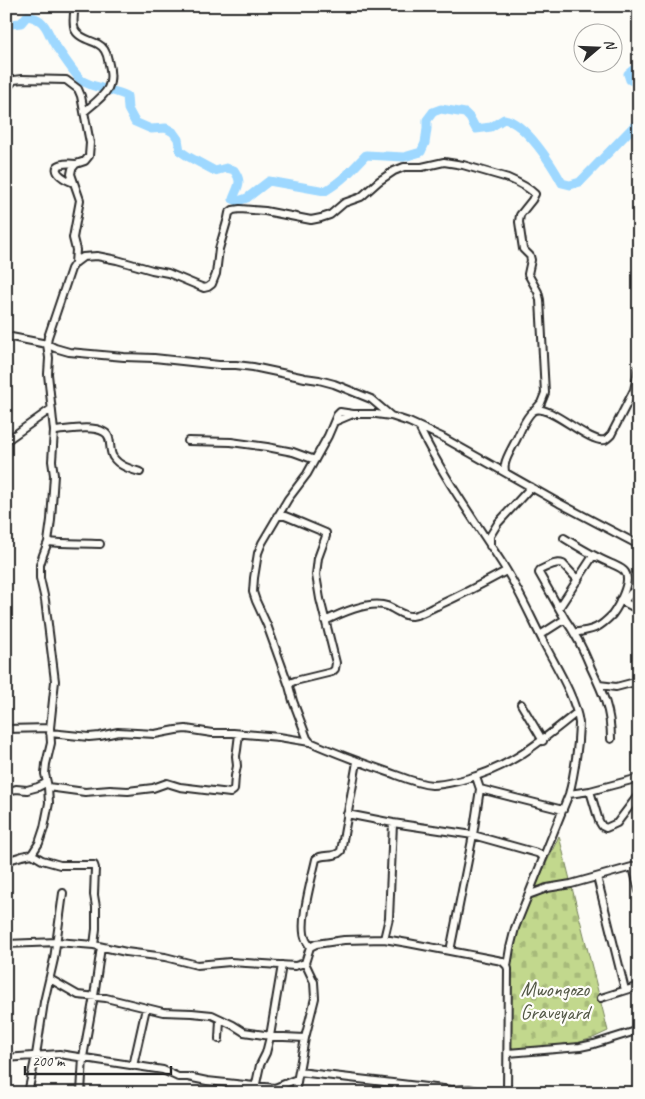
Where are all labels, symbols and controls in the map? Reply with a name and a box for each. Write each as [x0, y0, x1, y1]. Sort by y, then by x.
north arrow [572, 22, 622, 72]
text: N [600, 37, 620, 53]
park label: Mwongozo Graveyard [521, 977, 593, 1025]
scale bar [25, 1044, 171, 1076]
text: 200 m [32, 1052, 66, 1071]

